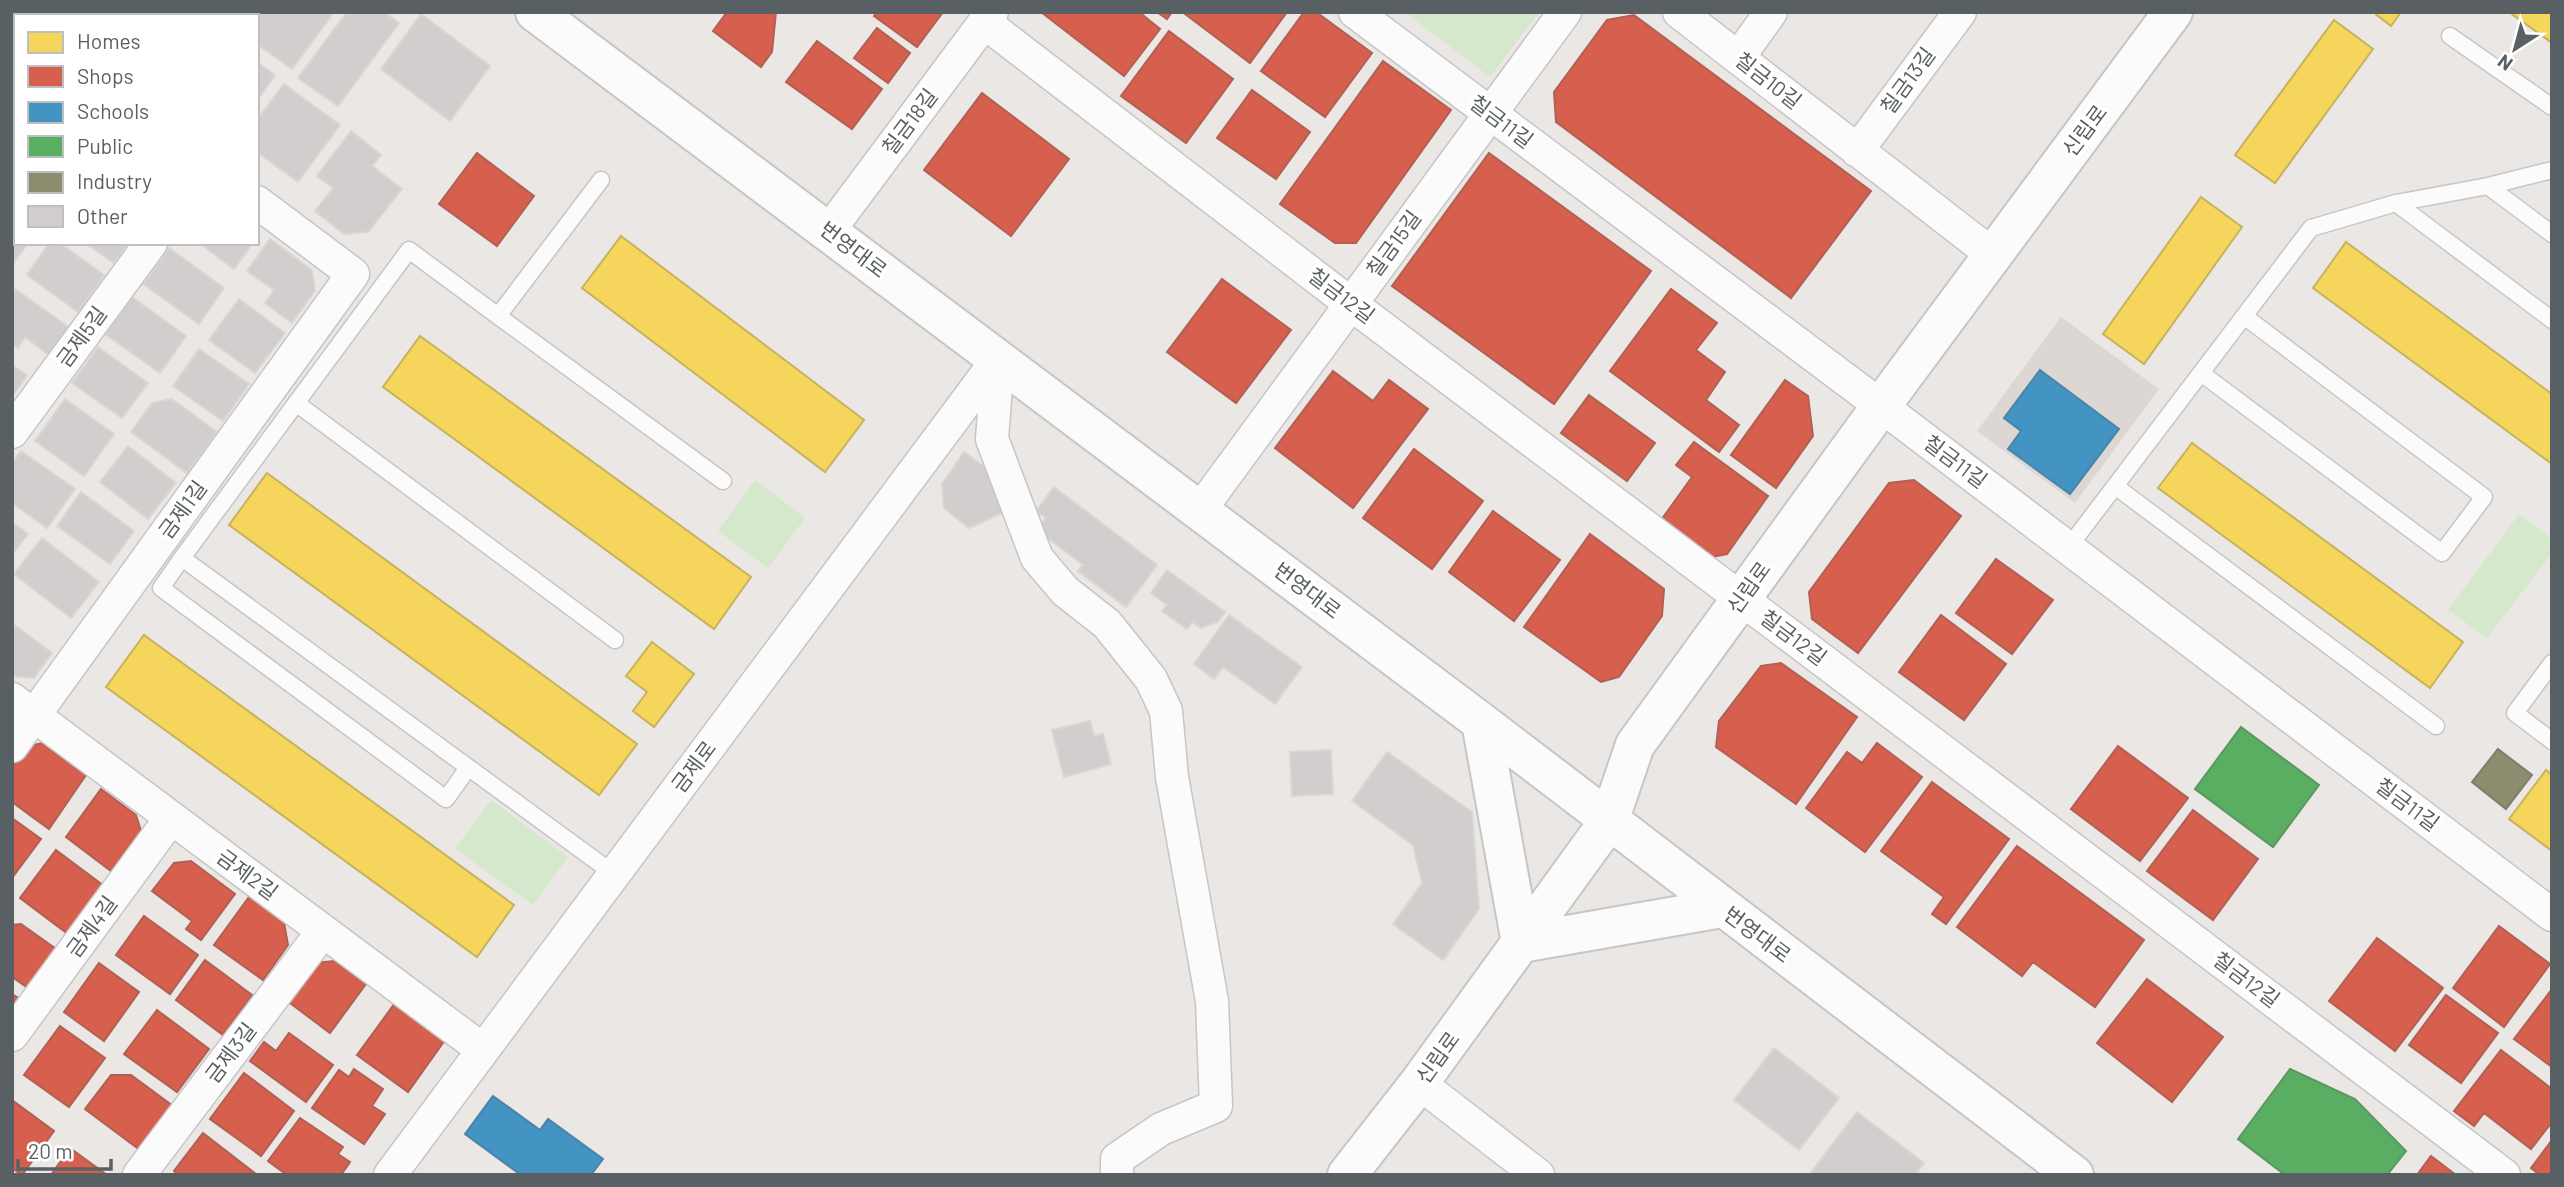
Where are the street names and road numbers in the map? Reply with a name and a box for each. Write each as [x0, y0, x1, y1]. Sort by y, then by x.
street label: 칠금13길 [1874, 42, 1939, 118]
street label: 칠금10길 [1731, 46, 1807, 113]
street label: 칠금18길 [876, 83, 942, 159]
street label: 칠금11길 [1465, 89, 1538, 153]
street label: 신립로 [2056, 99, 2111, 161]
street label: 칠금15길 [1360, 205, 1425, 281]
street label: 번영대로 [816, 216, 892, 282]
street label: 칠금12길 [1304, 262, 1380, 328]
street label: 금제5길 [50, 301, 111, 371]
street label: 칠금11길 [1919, 429, 1992, 493]
street label: 금제1길 [152, 475, 211, 543]
street label: 신립로 [1721, 556, 1775, 618]
street label: 번영대로 [1270, 557, 1346, 623]
street label: 칠금12길 [1756, 604, 1832, 670]
street label: 금제로 [665, 735, 720, 797]
street label: 칠금11길 [2371, 772, 2444, 836]
street label: 금제2길 [213, 843, 283, 904]
street label: 금제4길 [60, 891, 121, 962]
street label: 번영대로 [1720, 901, 1796, 967]
street label: 칠금12길 [2209, 946, 2285, 1012]
street label: 금제3길 [199, 1017, 260, 1087]
street label: 신립로 [1410, 1026, 1464, 1088]

